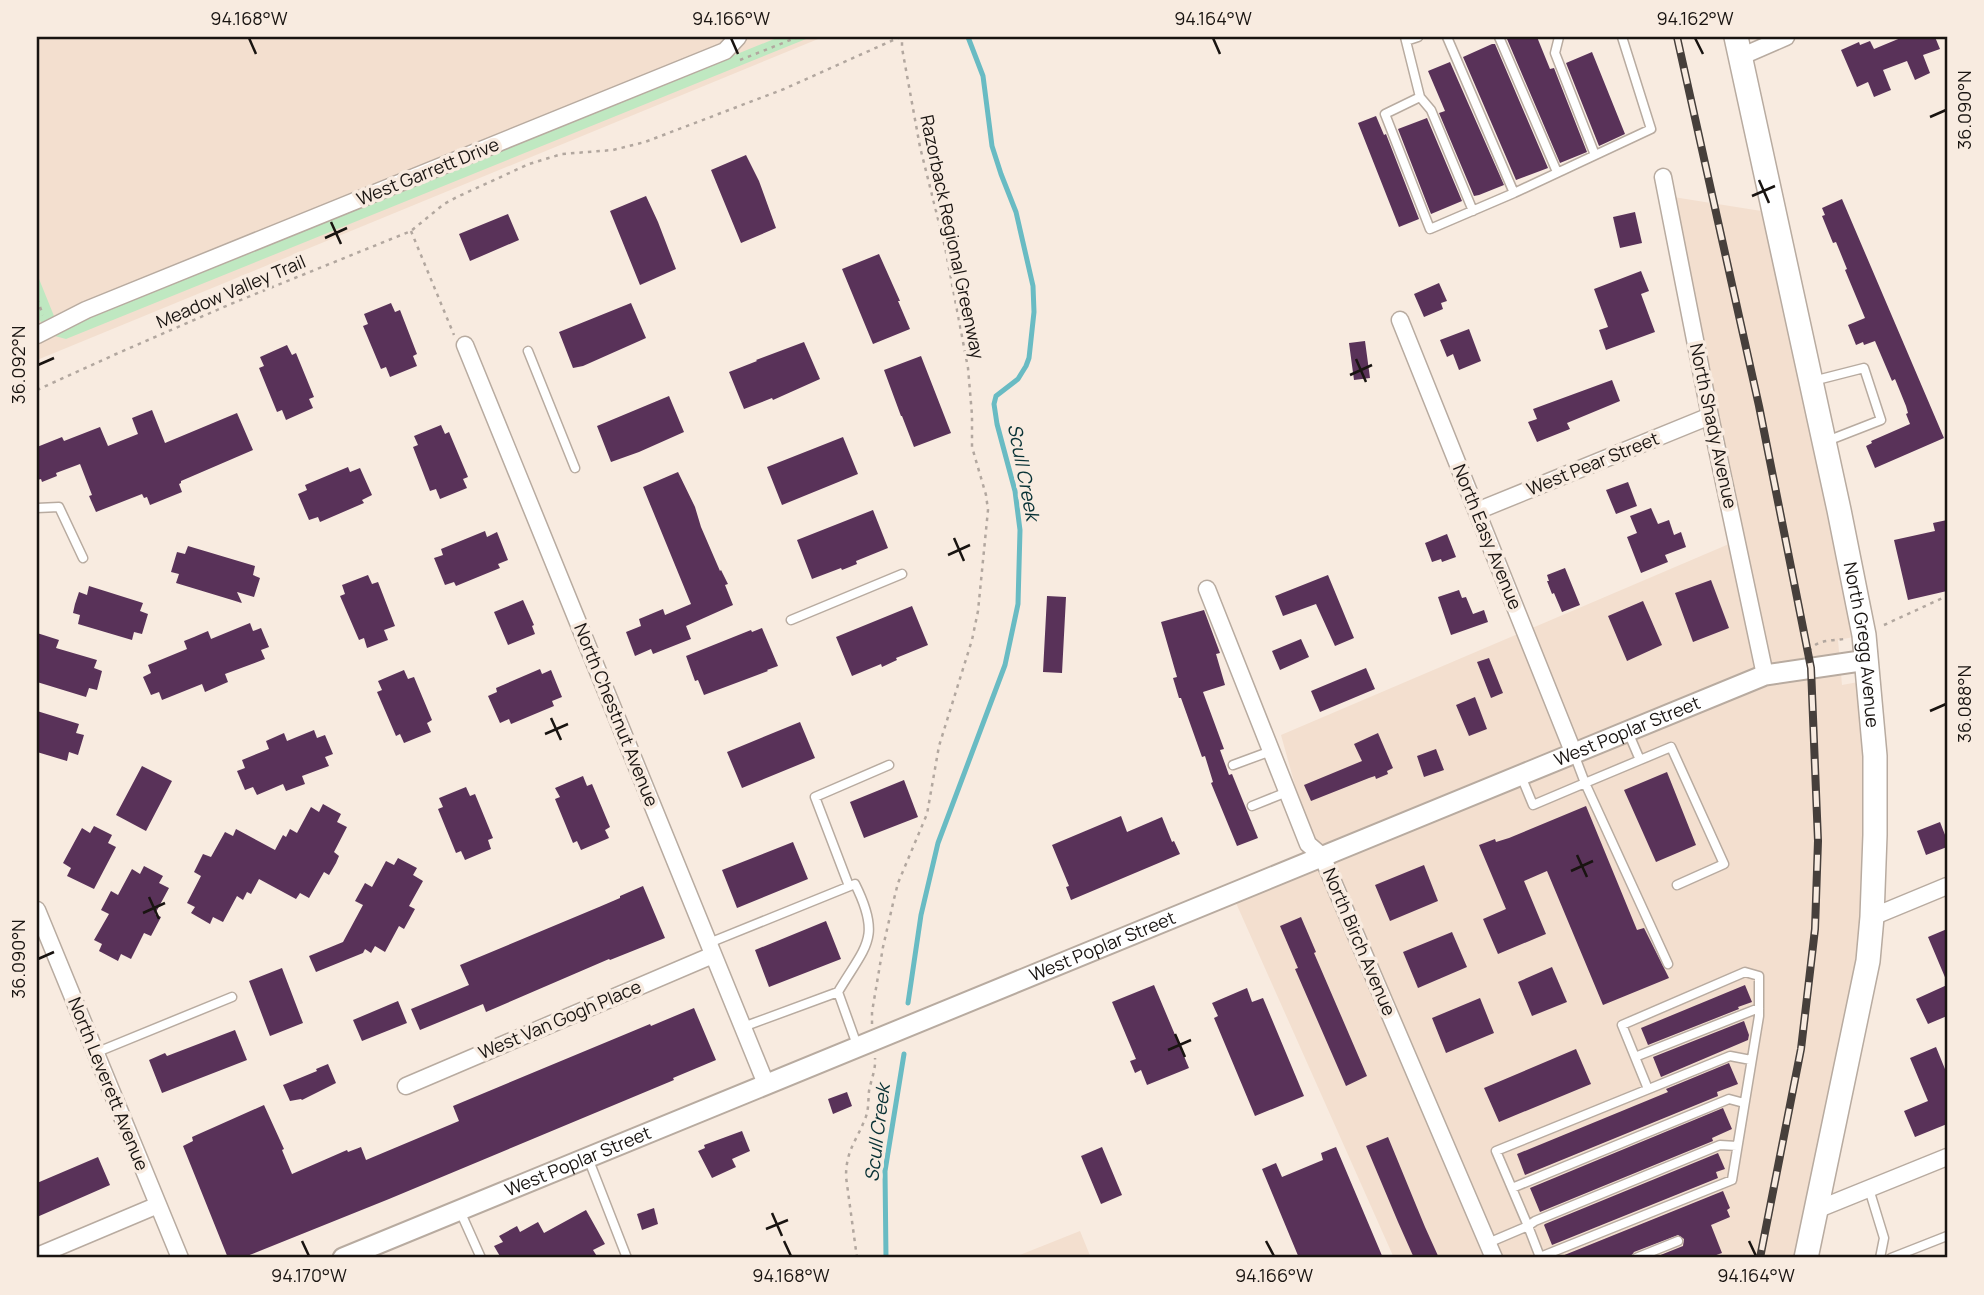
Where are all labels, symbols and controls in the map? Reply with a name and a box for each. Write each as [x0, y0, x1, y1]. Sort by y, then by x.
text: 94.168°W [210, 6, 288, 30]
text: 94.166°W [692, 6, 770, 30]
text: 94.164°W [1174, 6, 1252, 30]
text: 94.162°W [1656, 6, 1734, 30]
text: 36.090°N [1952, 70, 1976, 150]
street label: Razorback Regional Greenway [915, 113, 991, 362]
street label: West Garrett Drive [353, 132, 502, 211]
street label: Meadow Valley Trail [152, 249, 309, 333]
text: 36.092°N [6, 326, 30, 404]
street label: North Shady Avenue [1685, 341, 1743, 511]
water label: Scull Creek [1002, 421, 1047, 525]
street label: West Pear Street [1523, 426, 1662, 501]
street label: North Easy Avenue [1448, 460, 1528, 613]
street label: North Gregg Avenue [1839, 560, 1885, 729]
street label: North Chestnut Avenue [569, 619, 665, 810]
text: 36.088°N [1952, 665, 1976, 743]
street label: West Poplar Street [1550, 690, 1704, 771]
street label: North Birch Avenue [1318, 864, 1402, 1019]
street label: West Poplar Street [1026, 905, 1179, 986]
text: 36.090°N [6, 919, 30, 999]
street label: West Van Gogh Place [475, 974, 645, 1064]
street label: North Leverett Avenue [63, 993, 155, 1174]
water label: Scull Creek [858, 1080, 896, 1183]
street label: West Poplar Street [501, 1120, 654, 1201]
text: 94.170°W [271, 1263, 347, 1287]
text: 94.168°W [752, 1263, 830, 1287]
text: 94.166°W [1235, 1263, 1313, 1287]
text: 94.164°W [1717, 1263, 1795, 1287]

